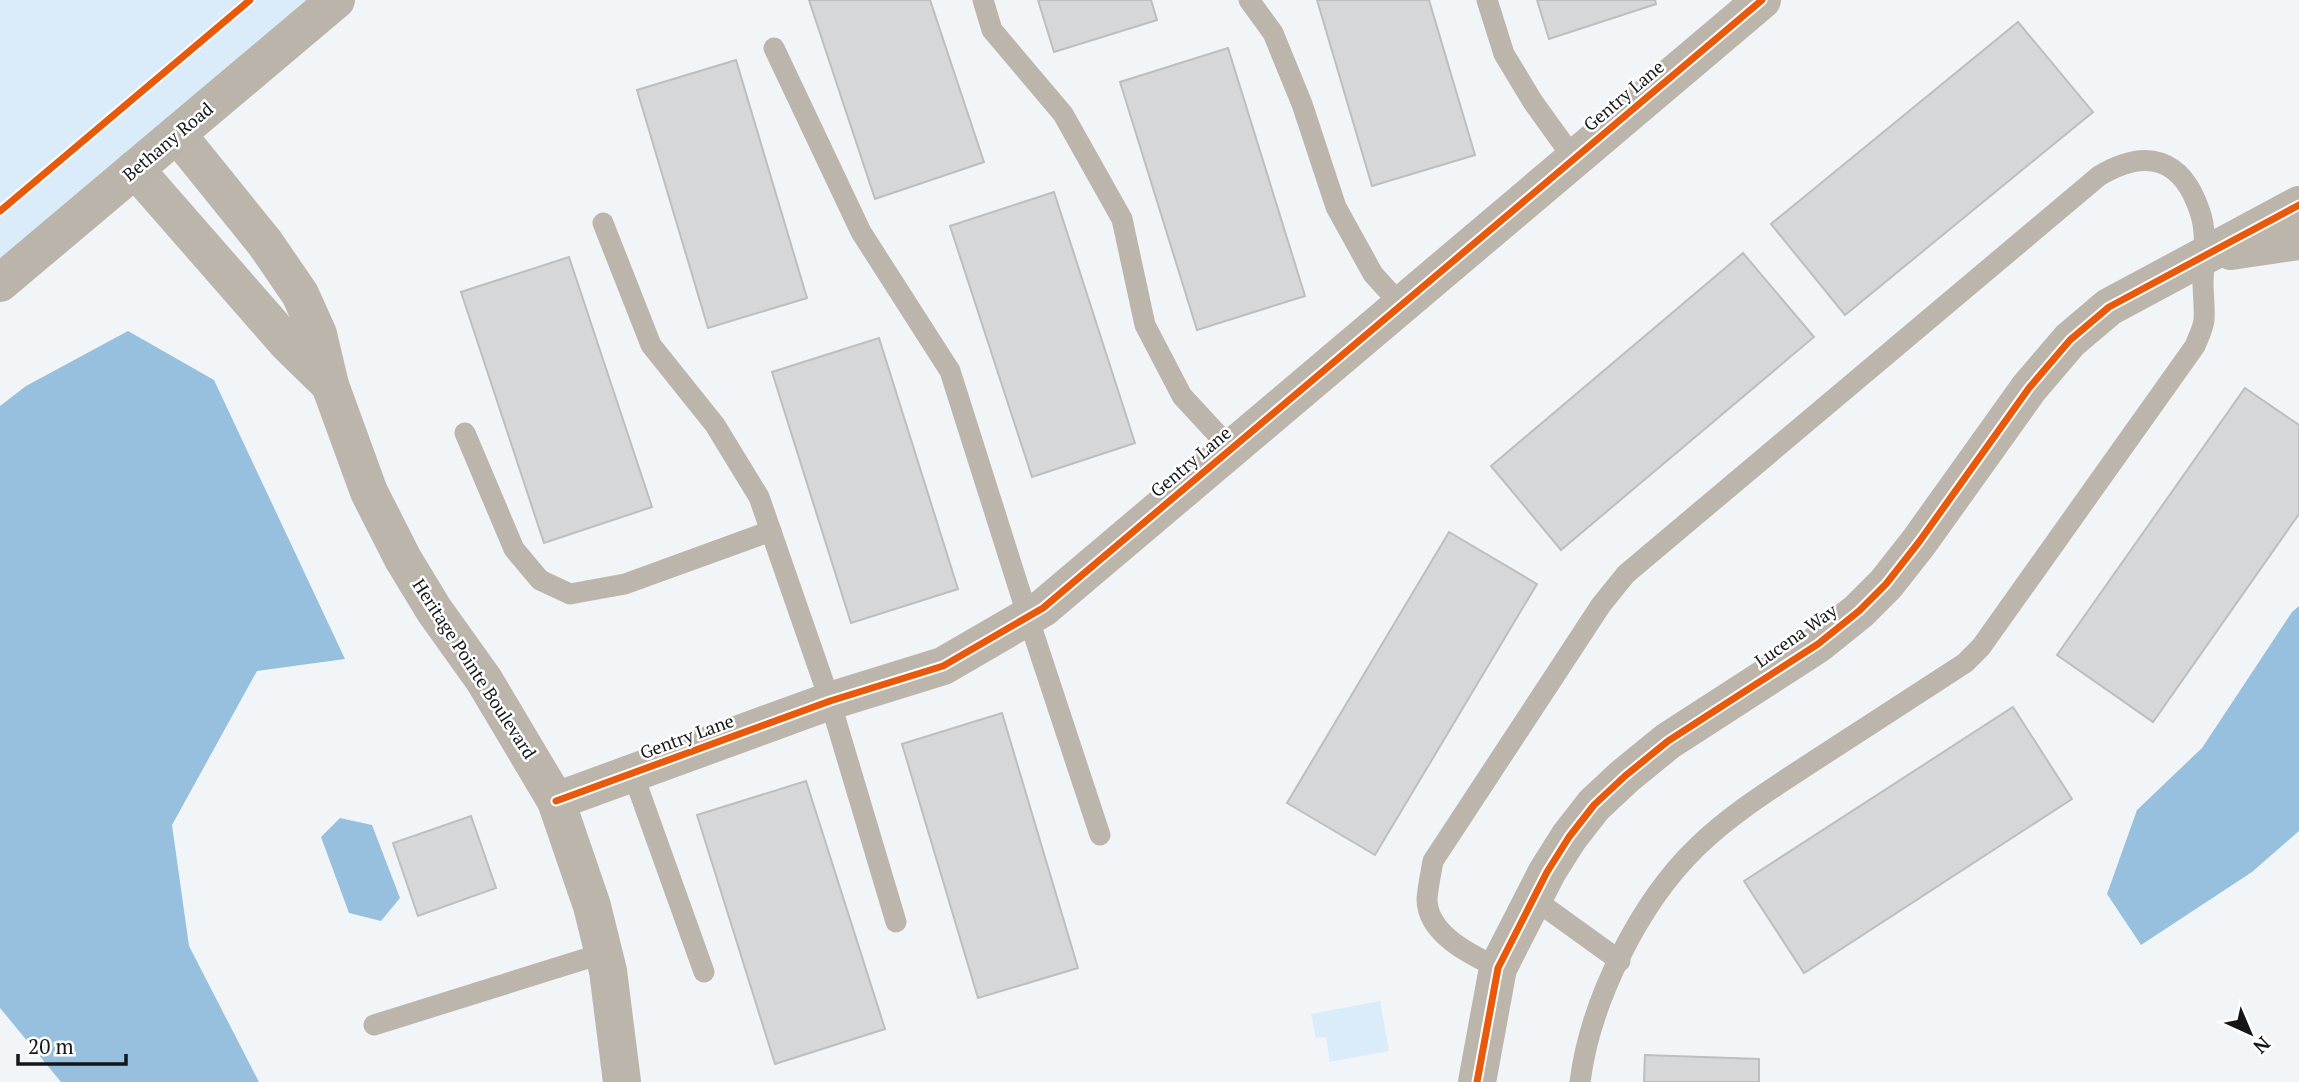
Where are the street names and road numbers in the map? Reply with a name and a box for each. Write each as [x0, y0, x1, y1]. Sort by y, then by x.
street label: Gentry Lane [1578, 54, 1669, 136]
street label: Bethany Road [117, 96, 218, 186]
street label: Gentry Lane [1145, 420, 1236, 502]
street label: Heritage Pointe Boulevard [408, 574, 542, 763]
street label: Lucena Way [1750, 597, 1842, 672]
street label: Gentry Lane [636, 708, 737, 764]

